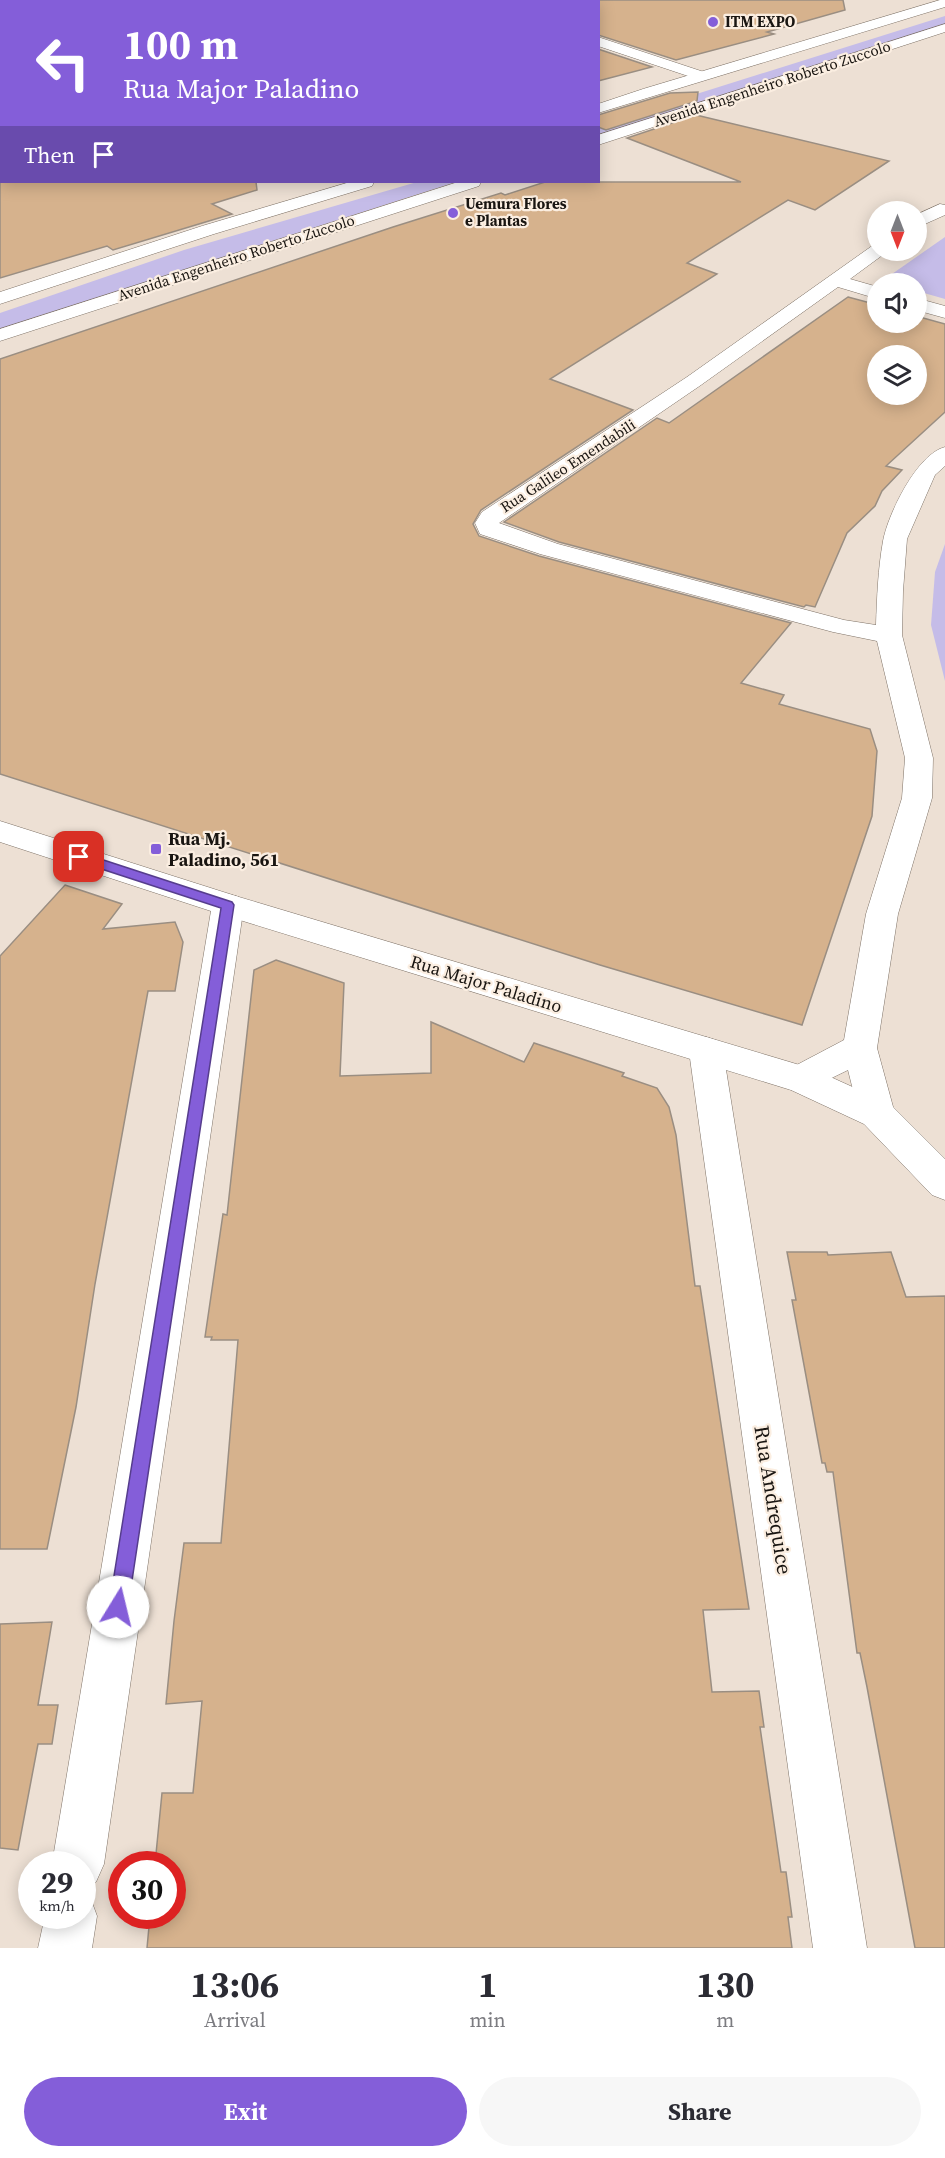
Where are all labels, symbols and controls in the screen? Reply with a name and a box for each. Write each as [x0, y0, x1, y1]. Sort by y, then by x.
place label: ITM EXPO [725, 11, 796, 32]
text: 100 m [123, 15, 238, 73]
marker: ITM EXPO [706, 15, 720, 29]
icon: left [24, 24, 102, 102]
street label: Avenida Engenheiro Roberto Zuccolo [651, 35, 893, 132]
text: Rua Major Paladino [123, 70, 359, 107]
icon: arrive [87, 138, 120, 171]
text: Then [24, 140, 75, 170]
place label: Uemura Flores e Plantas [465, 193, 567, 231]
north arrow [867, 201, 927, 261]
map controls [867, 201, 927, 405]
marker: Uemura Flores e Plantas [446, 206, 460, 220]
street label: Avenida Engenheiro Roberto Zuccolo [115, 209, 357, 306]
button: sound [867, 273, 927, 333]
button: layers [867, 345, 927, 405]
street label: Rua Galileo Emendabili [496, 414, 639, 517]
place label: Rua Mj. Paladino, 561 [168, 826, 279, 872]
pin [53, 831, 104, 882]
icon: arrive [62, 840, 95, 873]
marker: Rua Mj. Paladino, 561 [149, 842, 163, 856]
street label: Rua Major Paladino [407, 949, 565, 1019]
street label: Rua Andrequice [747, 1423, 800, 1576]
position arrow [86, 1575, 150, 1639]
speed limit sign: 30 [108, 1851, 186, 1929]
text: 29 [41, 1862, 73, 1903]
text: km/h [39, 1895, 75, 1916]
text: 13:06 [190, 1960, 279, 2009]
text: 1 [478, 1960, 497, 2009]
text: 130 [696, 1960, 755, 2009]
text: Arrival [204, 2006, 266, 2034]
text: min [470, 2006, 506, 2034]
text: m [716, 2006, 734, 2034]
button: Exit [24, 2077, 467, 2146]
button: Share [479, 2077, 921, 2146]

